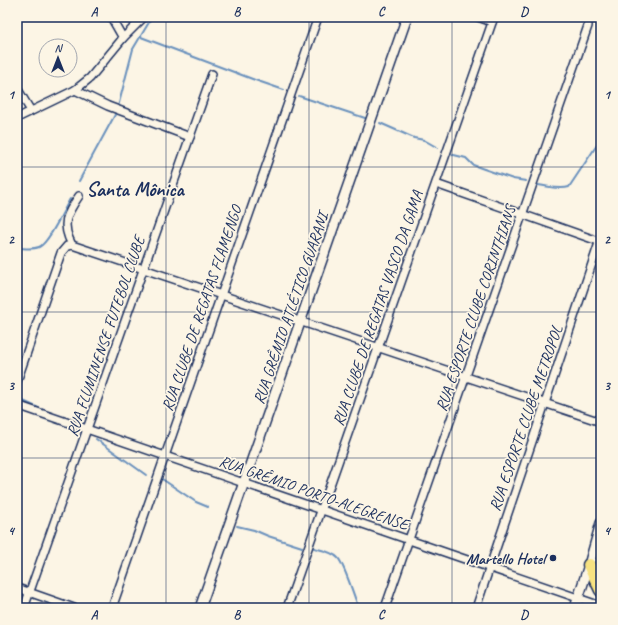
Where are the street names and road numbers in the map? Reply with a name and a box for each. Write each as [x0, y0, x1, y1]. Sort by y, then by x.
street label: RUA CLUBE DE REGATAS VASCO DA GAMA [328, 187, 428, 429]
street label: RUA CLUBE DE REGATAS FLAMENGO [157, 201, 247, 414]
street label: RUA ESPORTE CLUBE CORINTHIANS [431, 201, 521, 414]
street label: RUA GRÊMIO ATLÉTICO GUARANI [249, 207, 334, 407]
street label: RUA FLUMINENSE FUTEBOL CLUBE [62, 231, 150, 439]
street label: RUA ESPORTE CLUBE METROPOL [485, 322, 567, 514]
street label: RUA GRÊMIO PORTO-ALEGRENSE [217, 451, 413, 536]

